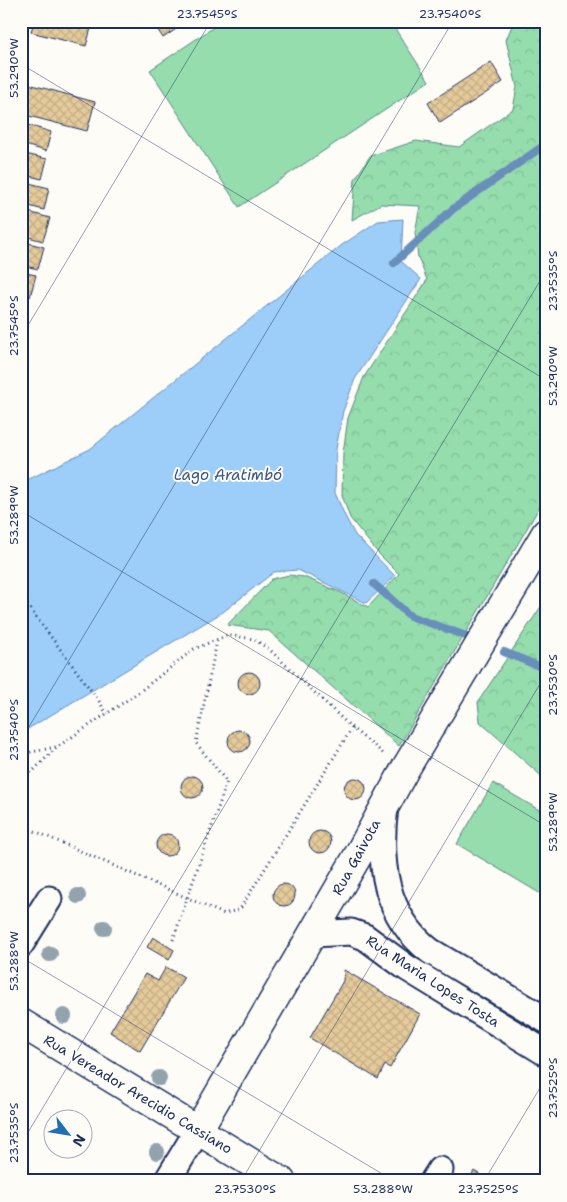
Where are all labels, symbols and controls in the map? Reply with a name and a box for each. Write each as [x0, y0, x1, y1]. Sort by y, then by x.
text: 23.7545°S [176, 6, 238, 22]
text: 23.7540°S [419, 6, 482, 22]
text: 53.290°W [6, 38, 22, 98]
text: 23.7535°S [545, 250, 561, 311]
text: 23.7545°S [6, 295, 22, 357]
text: 53.290°W [545, 346, 561, 406]
water label: Lago Aratimbó [174, 465, 282, 485]
text: 53.289°W [6, 485, 22, 545]
text: 23.7530°S [545, 654, 561, 716]
text: 23.7540°S [6, 698, 22, 761]
text: 53.289°W [545, 792, 561, 852]
street label: Rua Gaivota [328, 816, 384, 898]
text: 53.288°W [6, 931, 22, 991]
street label: Rua Maria Lopes Tosta [363, 931, 503, 1031]
street label: Rua Vereador Arecidio Cassiano [40, 1030, 236, 1158]
text: 23.7525°S [545, 1057, 561, 1118]
text: 23.7535°S [6, 1102, 22, 1163]
north arrow [42, 1110, 92, 1160]
text: N [69, 1131, 90, 1150]
text: 23.7530°S [214, 1181, 276, 1197]
text: 53.288°W [353, 1181, 413, 1197]
text: 23.7525°S [458, 1181, 519, 1197]

